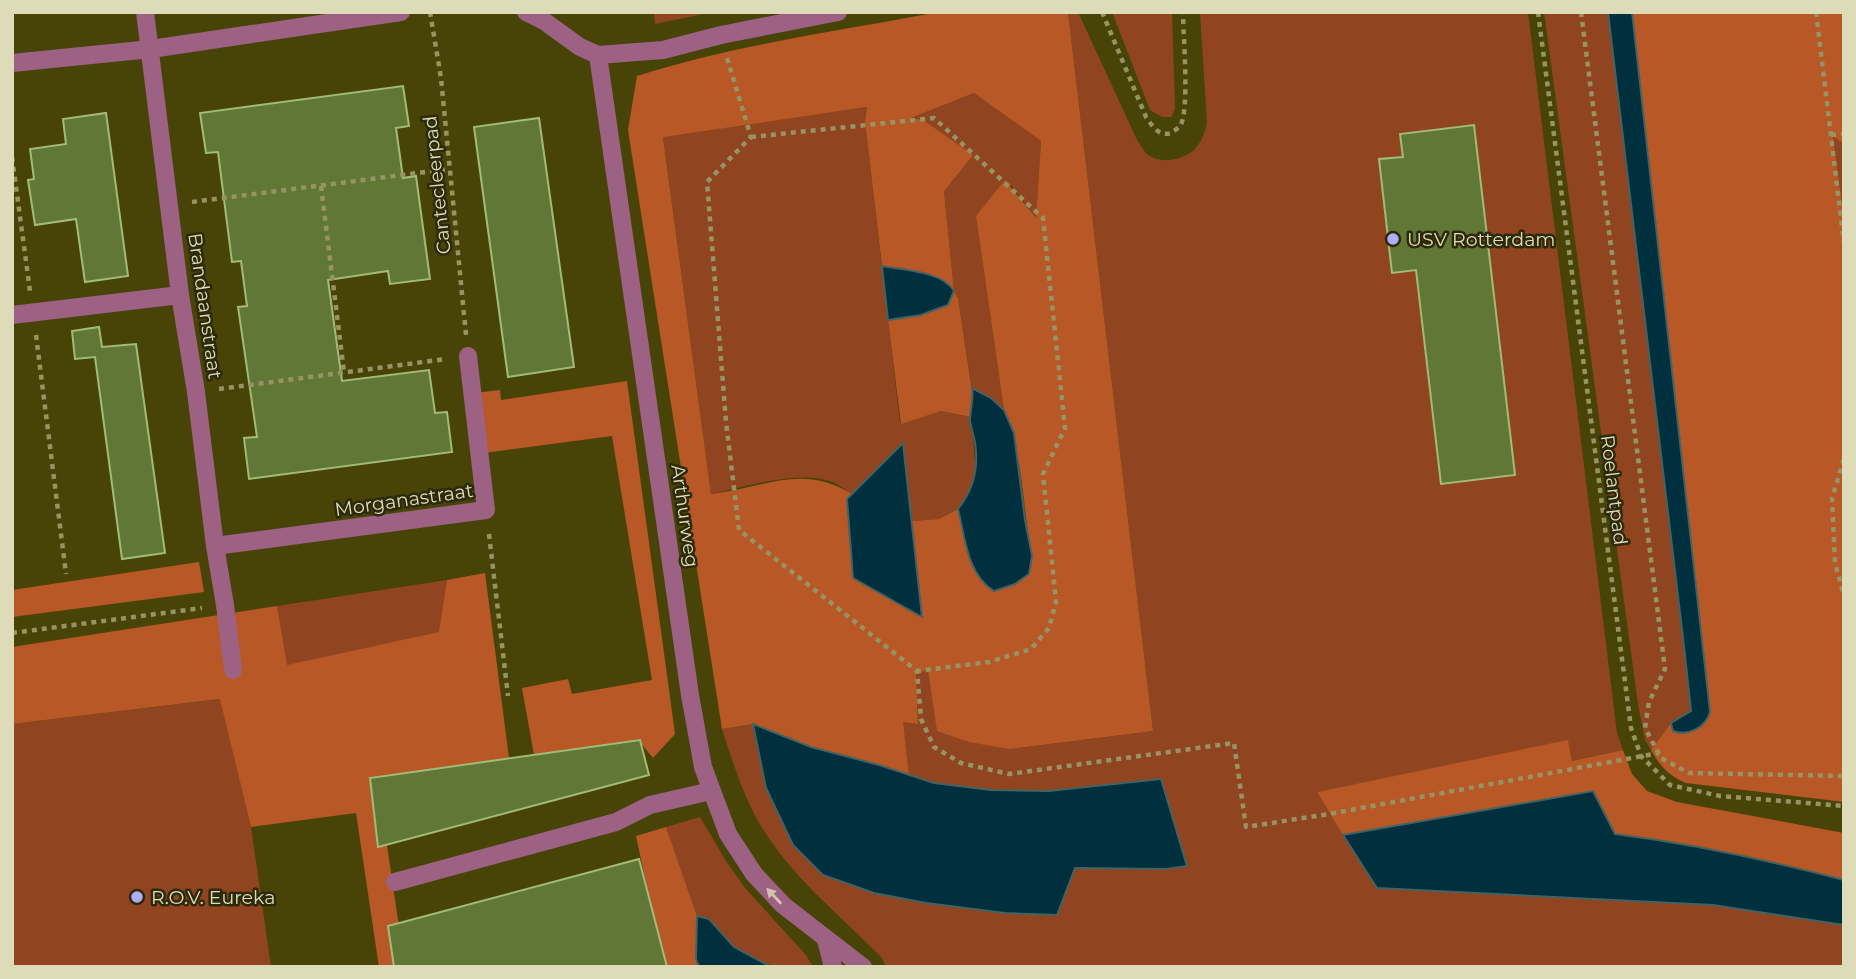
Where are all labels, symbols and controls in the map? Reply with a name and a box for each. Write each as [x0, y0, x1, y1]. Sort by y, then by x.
street label: Cantecleerpad [418, 115, 456, 255]
place label: USV Rotterdam [1407, 228, 1556, 251]
street label: Brandaanstraat [183, 231, 227, 381]
marker: USV Rotterdam [1385, 231, 1401, 247]
street label: Roelantpad [1596, 434, 1632, 546]
street label: Arthurweg [666, 463, 704, 569]
street label: Morganastraat [333, 479, 475, 521]
place label: R.O.V. Eureka [151, 886, 275, 909]
one-way arrow [767, 888, 783, 905]
marker: R.O.V. Eureka [129, 889, 145, 905]

